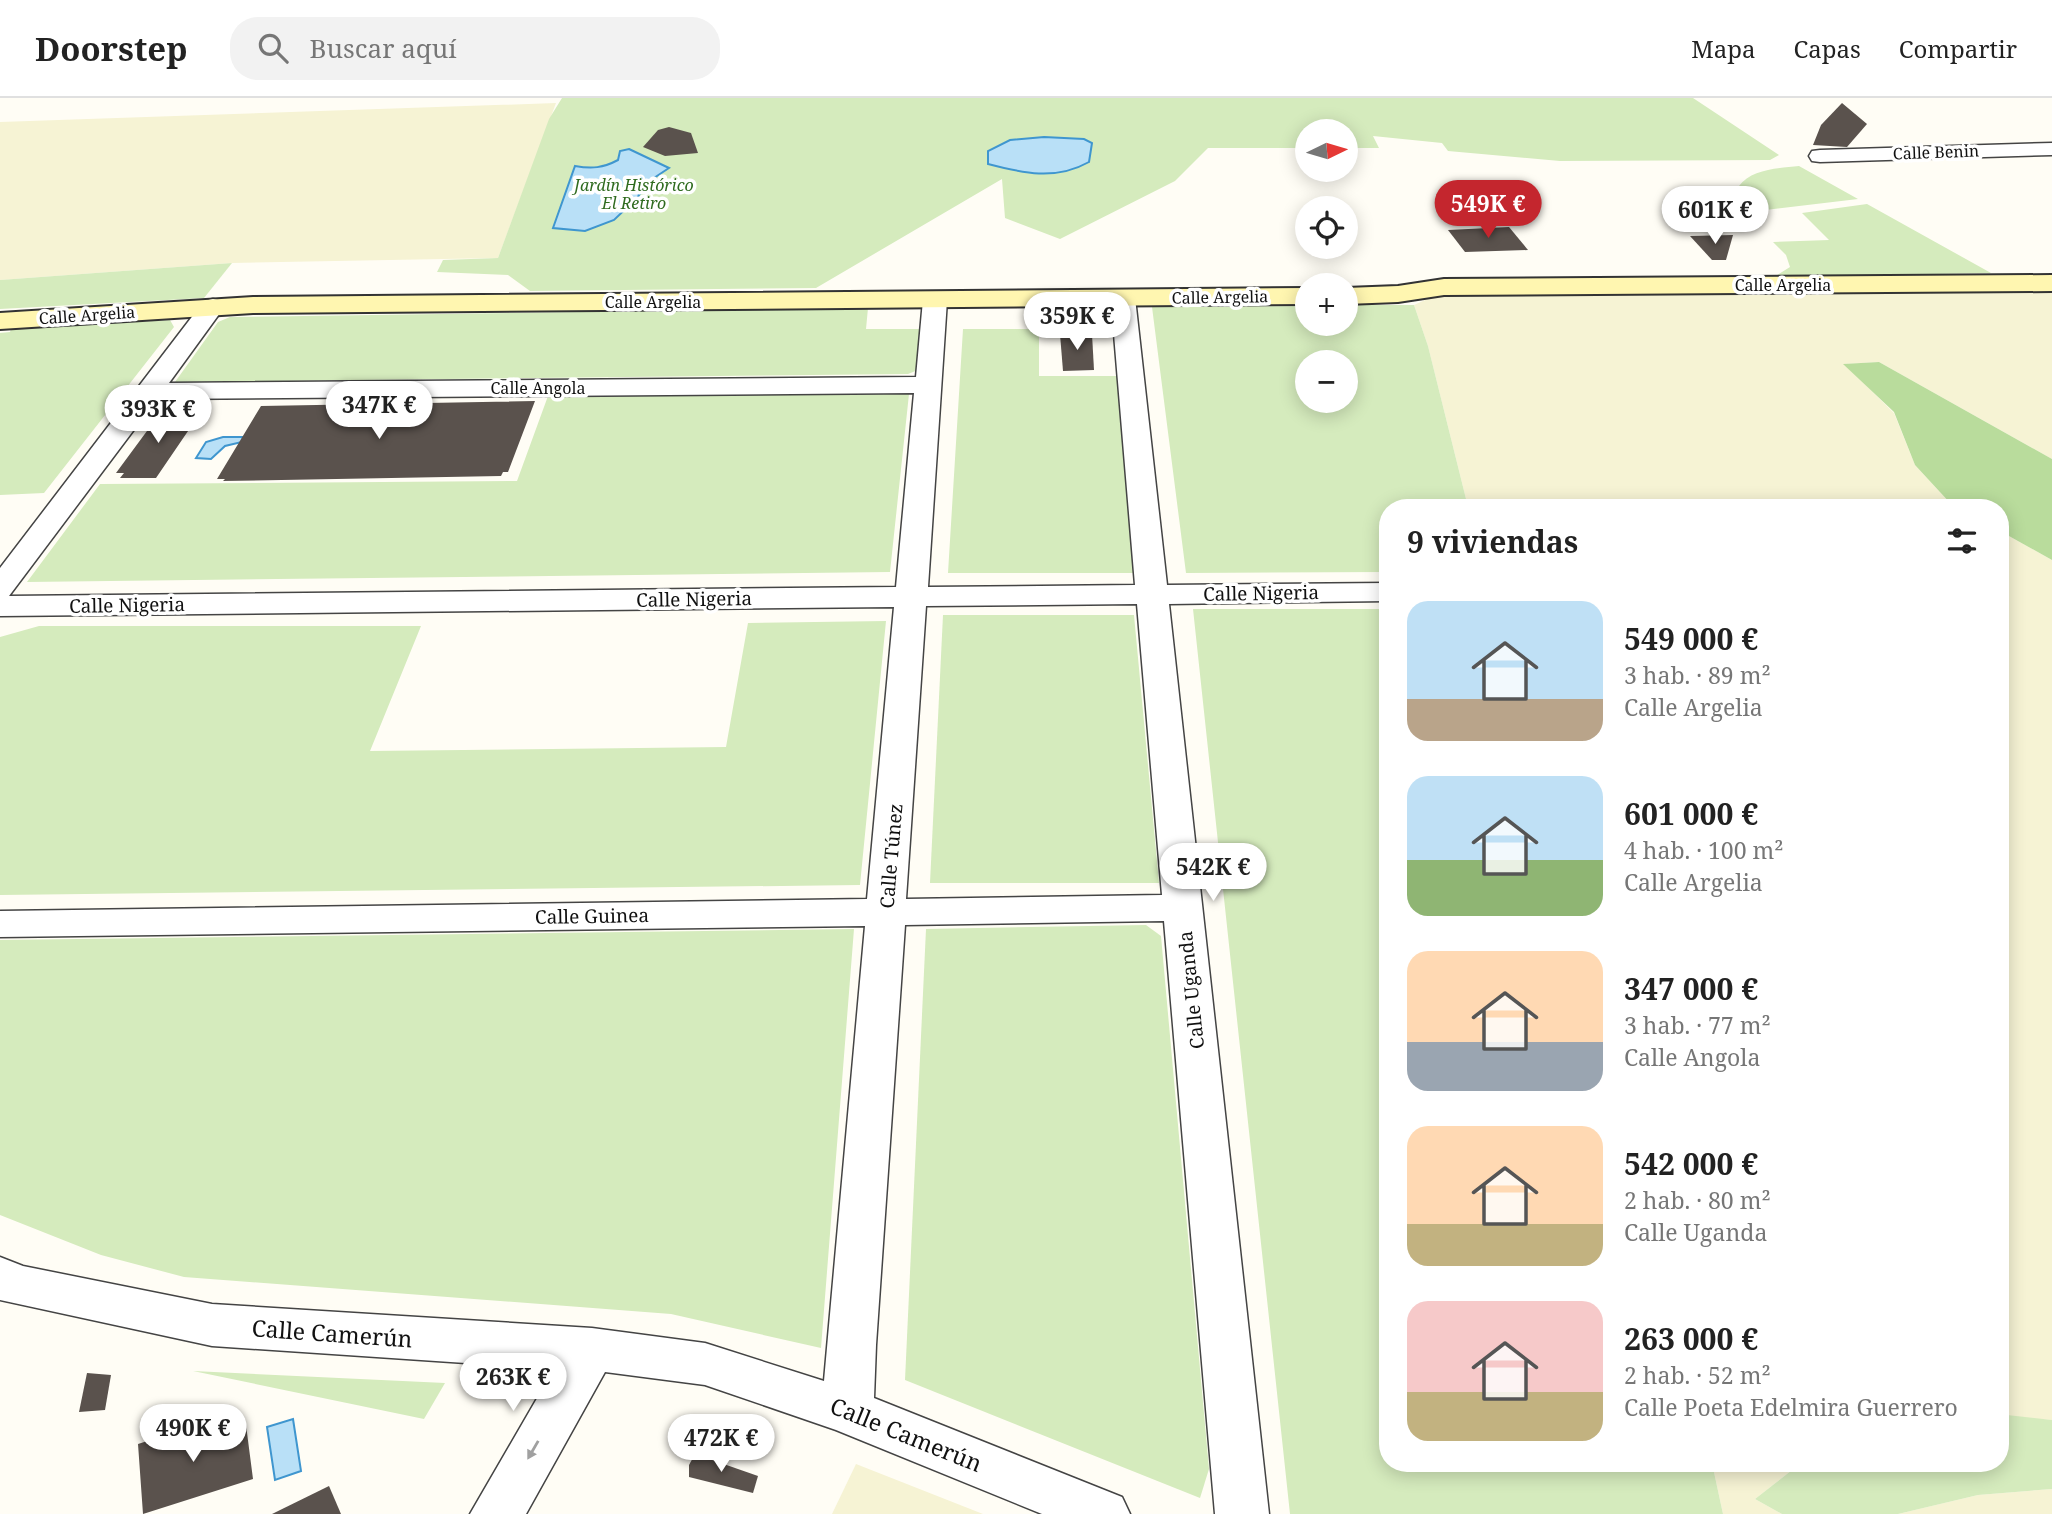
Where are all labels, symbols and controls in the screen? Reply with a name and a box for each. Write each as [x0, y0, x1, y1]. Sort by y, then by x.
search box [230, 17, 720, 80]
text: Doorstep [35, 26, 188, 71]
icon: search [254, 29, 292, 67]
text: Buscar aquí [310, 30, 457, 66]
text: Mapa [1691, 32, 1755, 65]
text: Capas [1793, 32, 1861, 65]
text: Compartir [1899, 32, 2017, 65]
north arrow [1295, 119, 1358, 182]
map controls [1295, 119, 1358, 413]
street label: Calle Benin [1893, 140, 1979, 164]
park label: Jardín Histórico El Retiro [571, 174, 694, 214]
pin: 549K € [1431, 180, 1545, 240]
pin: 601K € [1658, 186, 1772, 246]
text: 549K € [1451, 187, 1525, 219]
text: 601K € [1678, 193, 1752, 225]
button: locate [1295, 196, 1358, 259]
button: + [1295, 273, 1358, 336]
street label: Calle Argelia [1735, 274, 1831, 296]
street label: Calle Argelia [1172, 285, 1268, 309]
street label: Calle Argelia [605, 291, 701, 313]
pin: 359K € [1020, 292, 1134, 352]
text: 359K € [1040, 299, 1114, 331]
street label: Calle Argelia [38, 301, 136, 329]
button: − [1295, 350, 1358, 413]
street label: Calle Angola [491, 377, 585, 399]
pin: 347K € [322, 382, 436, 441]
pin: 393K € [101, 386, 215, 445]
text: 347K € [342, 388, 416, 420]
text: 393K € [121, 392, 195, 424]
text: 9 viviendas [1407, 521, 1578, 562]
icon: filters [1943, 522, 1981, 560]
street label: Calle Nigeria [1203, 579, 1319, 607]
street label: Calle Nigeria [636, 585, 752, 613]
street label: Calle Nigeria [69, 591, 185, 619]
text: 549 000 € [1624, 618, 1758, 659]
icon: home [1463, 629, 1547, 713]
text: 3 hab. · 89 m² [1624, 659, 1771, 691]
text: Calle Argelia [1624, 691, 1763, 723]
text: 601 000 € [1624, 793, 1758, 834]
street label: Calle Túnez [873, 803, 909, 909]
icon: home [1463, 804, 1547, 888]
text: 4 hab. · 100 m² [1624, 834, 1783, 866]
pin: 542K € [1156, 844, 1270, 903]
text: 542K € [1176, 850, 1250, 882]
text: Calle Argelia [1624, 866, 1763, 898]
street label: Calle Guinea [535, 902, 649, 930]
street label: Calle Uganda [1172, 930, 1210, 1050]
text: 347 000 € [1624, 968, 1758, 1009]
icon: home [1463, 979, 1547, 1063]
text: 3 hab. · 77 m² [1624, 1009, 1771, 1041]
text: Calle Angola [1624, 1041, 1760, 1073]
text: 542 000 € [1624, 1143, 1758, 1184]
icon: home [1463, 1154, 1547, 1238]
text: 2 hab. · 80 m² [1624, 1184, 1771, 1216]
text: Calle Uganda [1624, 1216, 1767, 1248]
street label: Calle Camerún [251, 1311, 414, 1355]
text: 263 000 € [1624, 1318, 1758, 1359]
icon: home [1463, 1329, 1547, 1413]
pin: 263K € [456, 1354, 570, 1413]
text: 2 hab. · 52 m² [1624, 1359, 1771, 1391]
text: 263K € [476, 1360, 550, 1392]
street label: Calle Camerún [826, 1389, 987, 1479]
text: Calle Poeta Edelmira Guerrero [1624, 1391, 1958, 1423]
pin: 490K € [136, 1404, 250, 1464]
text: 490K € [156, 1411, 230, 1443]
pin: 472K € [664, 1414, 778, 1474]
text: 472K € [684, 1421, 758, 1453]
one-way arrow [527, 1441, 539, 1460]

